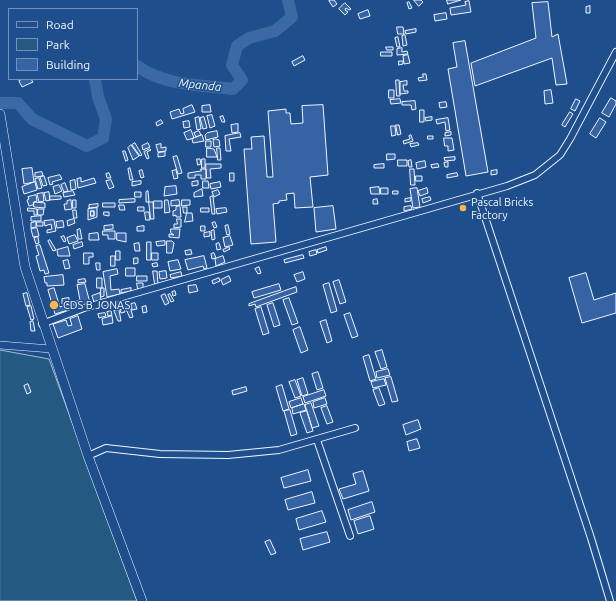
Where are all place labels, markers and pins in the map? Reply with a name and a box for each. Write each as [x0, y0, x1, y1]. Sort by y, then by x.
place label: Pascal Bricks Factory [471, 195, 533, 221]
marker: Pascal Bricks Factory [458, 203, 468, 213]
place label: CDS B JONAS [63, 298, 130, 312]
marker: CDS B JONAS [48, 299, 60, 311]

